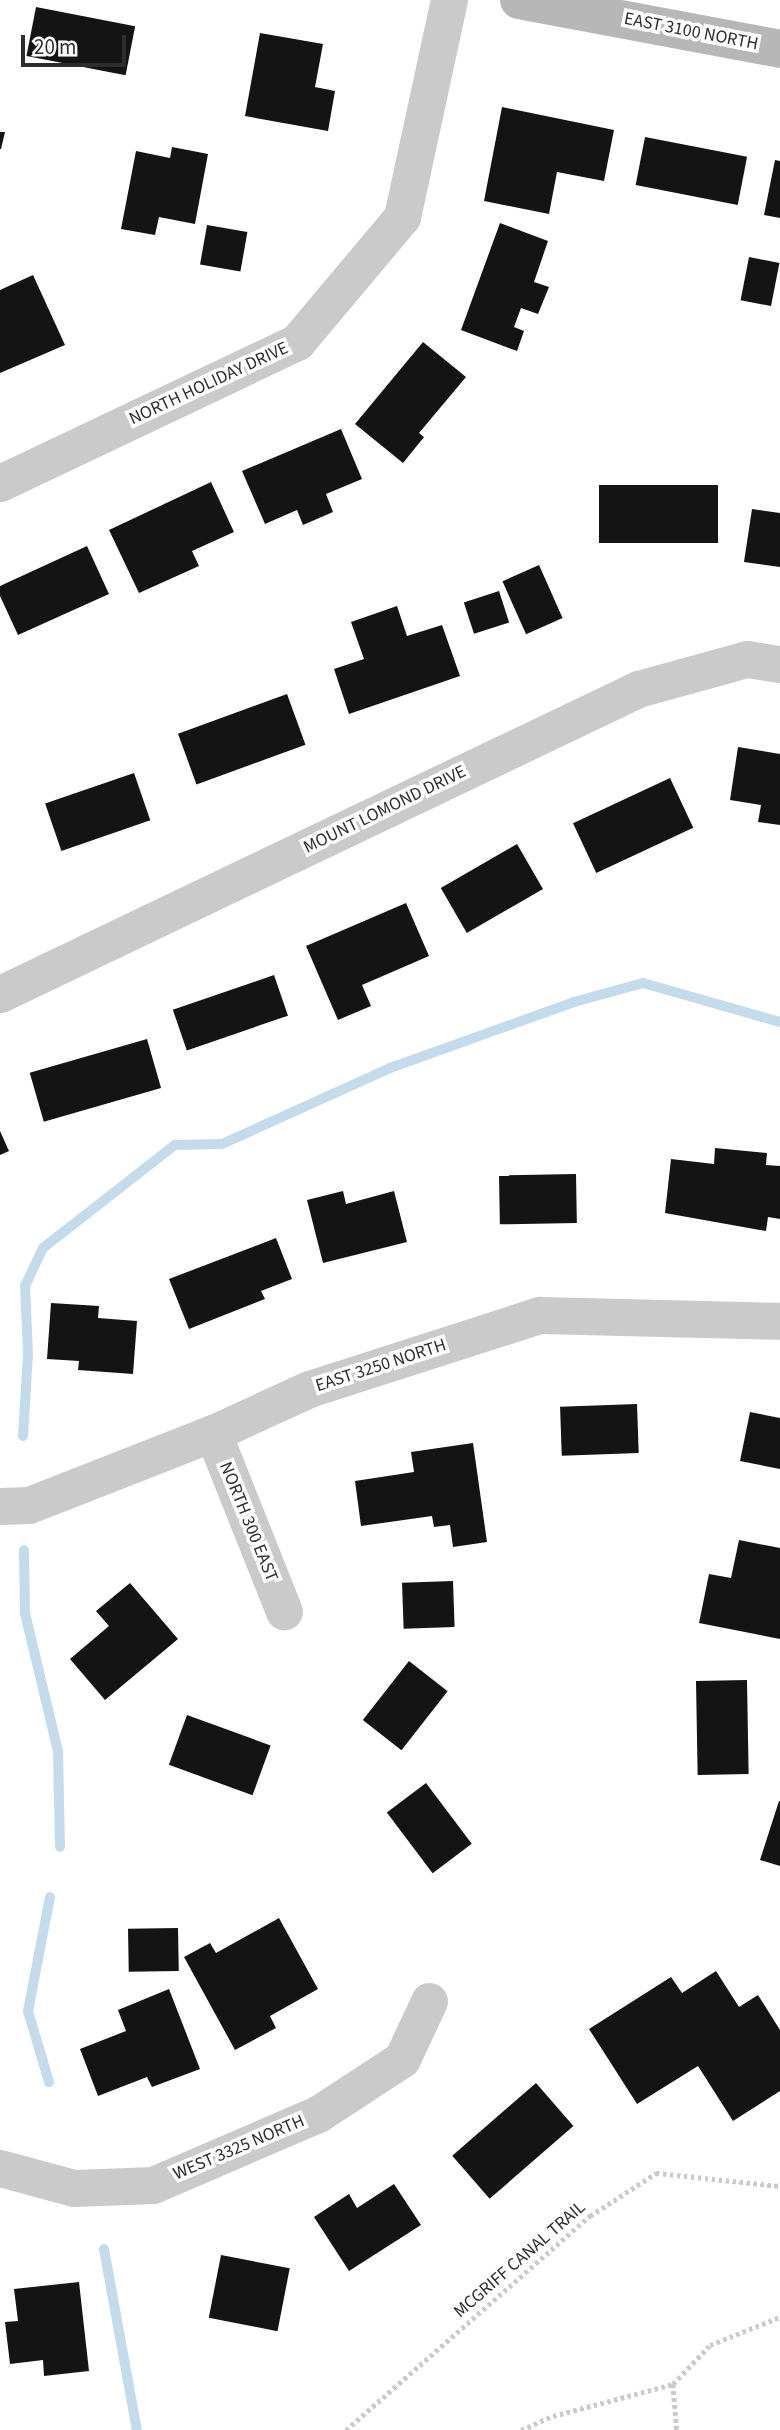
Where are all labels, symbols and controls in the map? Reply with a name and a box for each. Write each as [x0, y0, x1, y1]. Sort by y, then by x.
street label: EAST 3100 NORTH [622, 8, 760, 56]
scale bar [24, 21, 130, 65]
text: 20 m [34, 32, 76, 62]
street label: NORTH HOLIDAY DRIVE [126, 338, 292, 430]
street label: MOUNT LOMOND DRIVE [300, 761, 470, 859]
street label: EAST 3250 NORTH [313, 1335, 449, 1397]
street label: NORTH 300 EAST [214, 1459, 282, 1585]
street label: WEST 3325 NORTH [170, 2111, 308, 2185]
street label: MCGRIFF CANAL TRAIL [450, 2197, 590, 2323]

